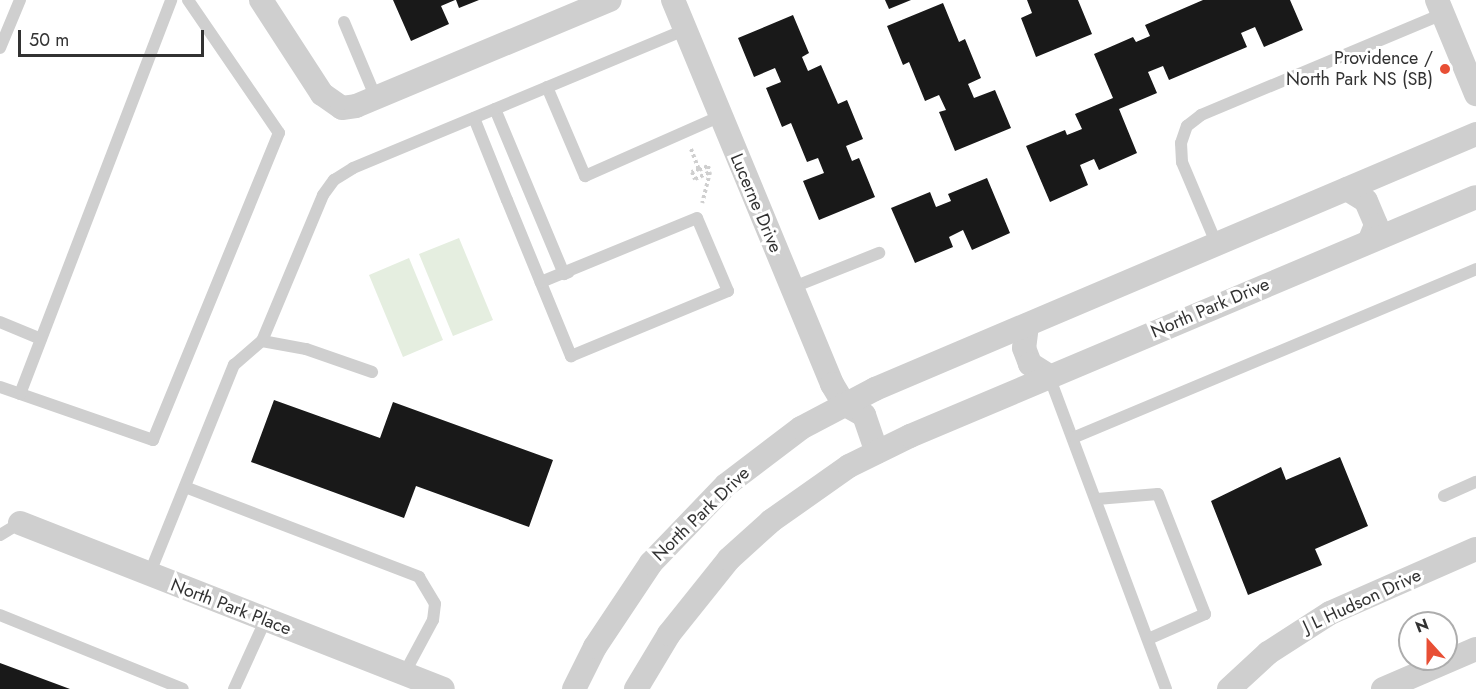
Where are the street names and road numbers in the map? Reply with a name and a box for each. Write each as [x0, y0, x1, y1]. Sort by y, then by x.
street label: Lucerne Drive [725, 150, 787, 256]
street label: North Park Drive [1148, 273, 1272, 343]
street label: North Park Drive [648, 462, 754, 566]
street label: J L Hudson Drive [1300, 564, 1424, 638]
street label: North Park Place [168, 574, 294, 640]

